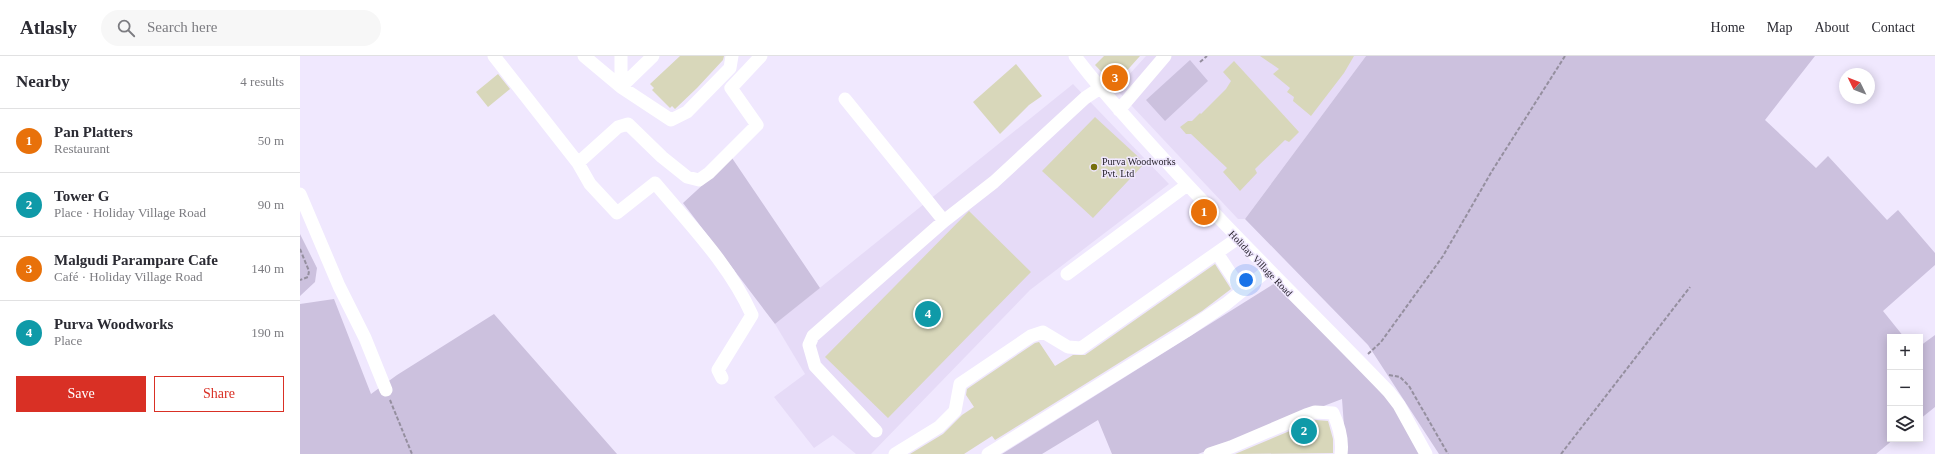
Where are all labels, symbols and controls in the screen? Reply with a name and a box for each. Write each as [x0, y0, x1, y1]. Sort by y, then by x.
search box [101, 10, 381, 46]
text: Atlasly [20, 17, 77, 38]
icon: search [115, 17, 137, 39]
text: Search here [147, 19, 217, 35]
text: Home [1711, 20, 1745, 35]
text: Map [1767, 20, 1792, 35]
text: About [1814, 20, 1849, 35]
text: Contact [1871, 20, 1915, 35]
pin: 3 [1102, 63, 1128, 93]
north arrow [1839, 68, 1875, 104]
text: Nearby [16, 72, 70, 91]
text: 4 results [240, 74, 284, 89]
text: Pan Platters [54, 124, 133, 140]
text: 1 [26, 133, 32, 148]
text: 50 m [258, 133, 284, 148]
text: Restaurant [54, 141, 110, 156]
place label: Purva Woodworks Pvt. Ltd [1102, 156, 1176, 179]
marker: Purva Woodworks Pvt. Ltd [1089, 162, 1099, 172]
text: Tower G [54, 188, 109, 204]
text: 2 [26, 197, 32, 212]
text: 90 m [258, 197, 284, 212]
pin: 1 [1191, 197, 1217, 227]
text: Place · Holiday Village Road [54, 205, 206, 220]
street label: Holiday Village Road [1226, 228, 1295, 298]
text: Malgudi Parampare Cafe [54, 252, 218, 268]
text: 3 [26, 261, 32, 276]
text: 140 m [251, 261, 284, 276]
text: Café · Holiday Village Road [54, 269, 202, 284]
your location [1236, 270, 1256, 290]
pin: 4 [915, 299, 941, 329]
text: Purva Woodworks [54, 316, 173, 332]
text: 4 [26, 325, 32, 340]
text: 190 m [251, 325, 284, 340]
text: Place [54, 333, 82, 348]
map controls [1887, 334, 1923, 442]
button: + [1887, 334, 1923, 370]
button: − [1887, 370, 1923, 406]
button: Save [16, 376, 146, 412]
button: Share [154, 376, 284, 412]
button: layers [1887, 406, 1923, 442]
pin: 2 [1291, 416, 1317, 446]

